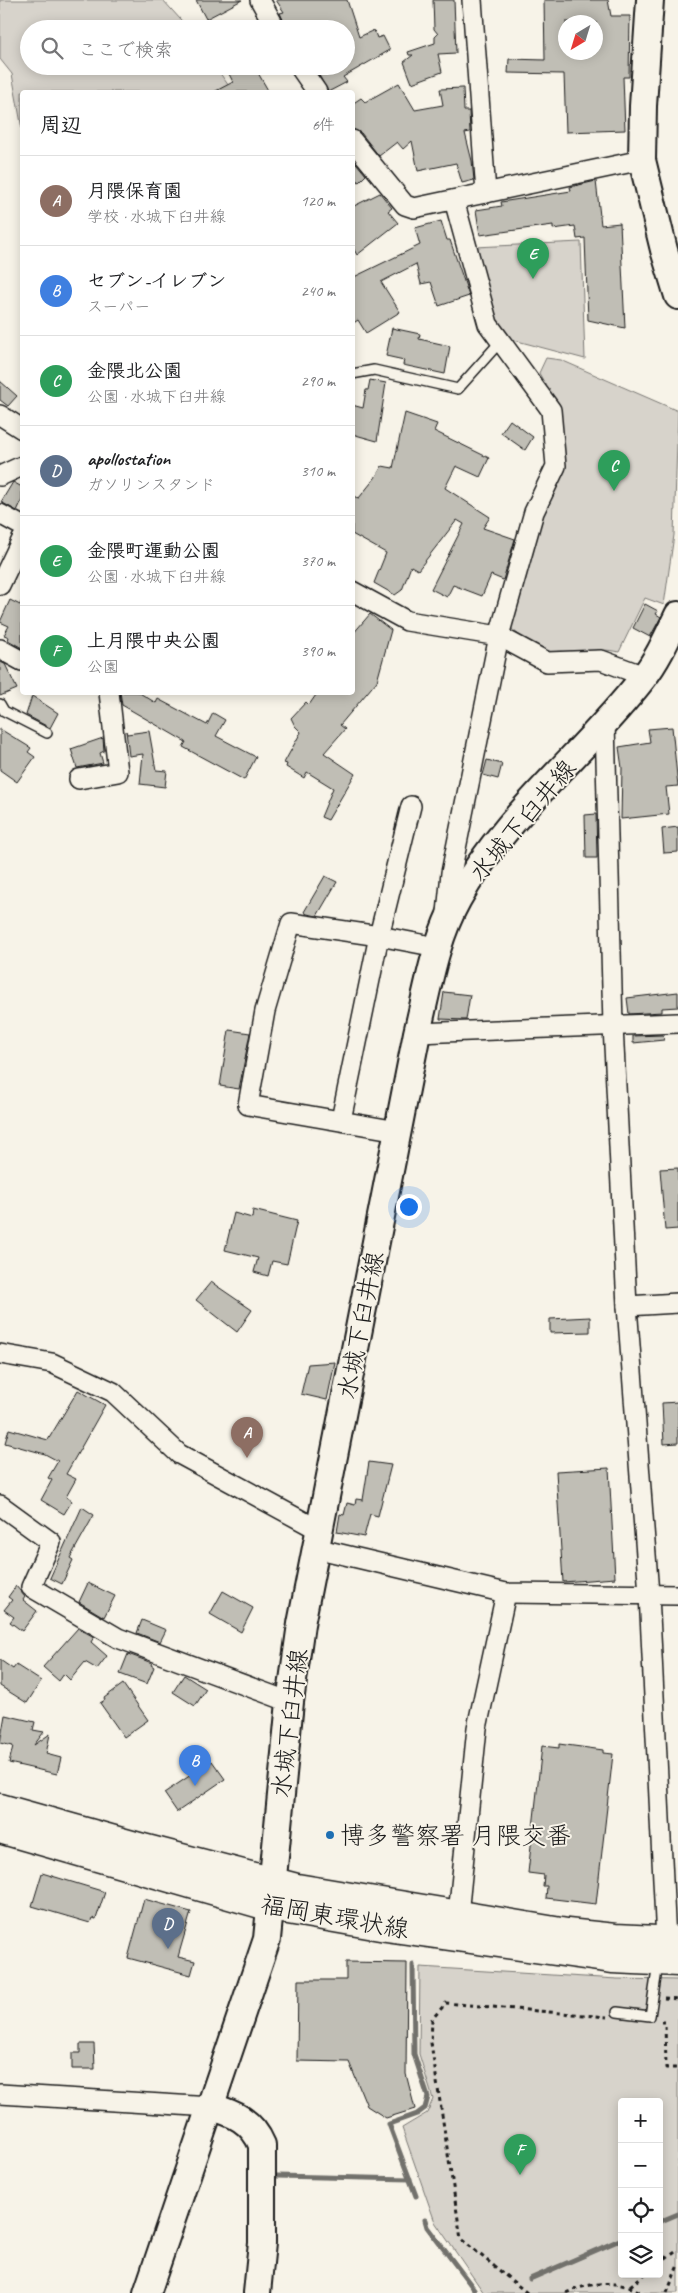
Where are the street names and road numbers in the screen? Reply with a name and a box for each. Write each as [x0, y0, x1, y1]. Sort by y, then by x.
street label: 水城下臼井線 [462, 753, 583, 888]
street label: 水城下臼井線 [331, 1249, 391, 1402]
street label: 水城下臼井線 [265, 1647, 315, 1800]
street label: 福岡東環状線 [258, 1888, 411, 1946]

